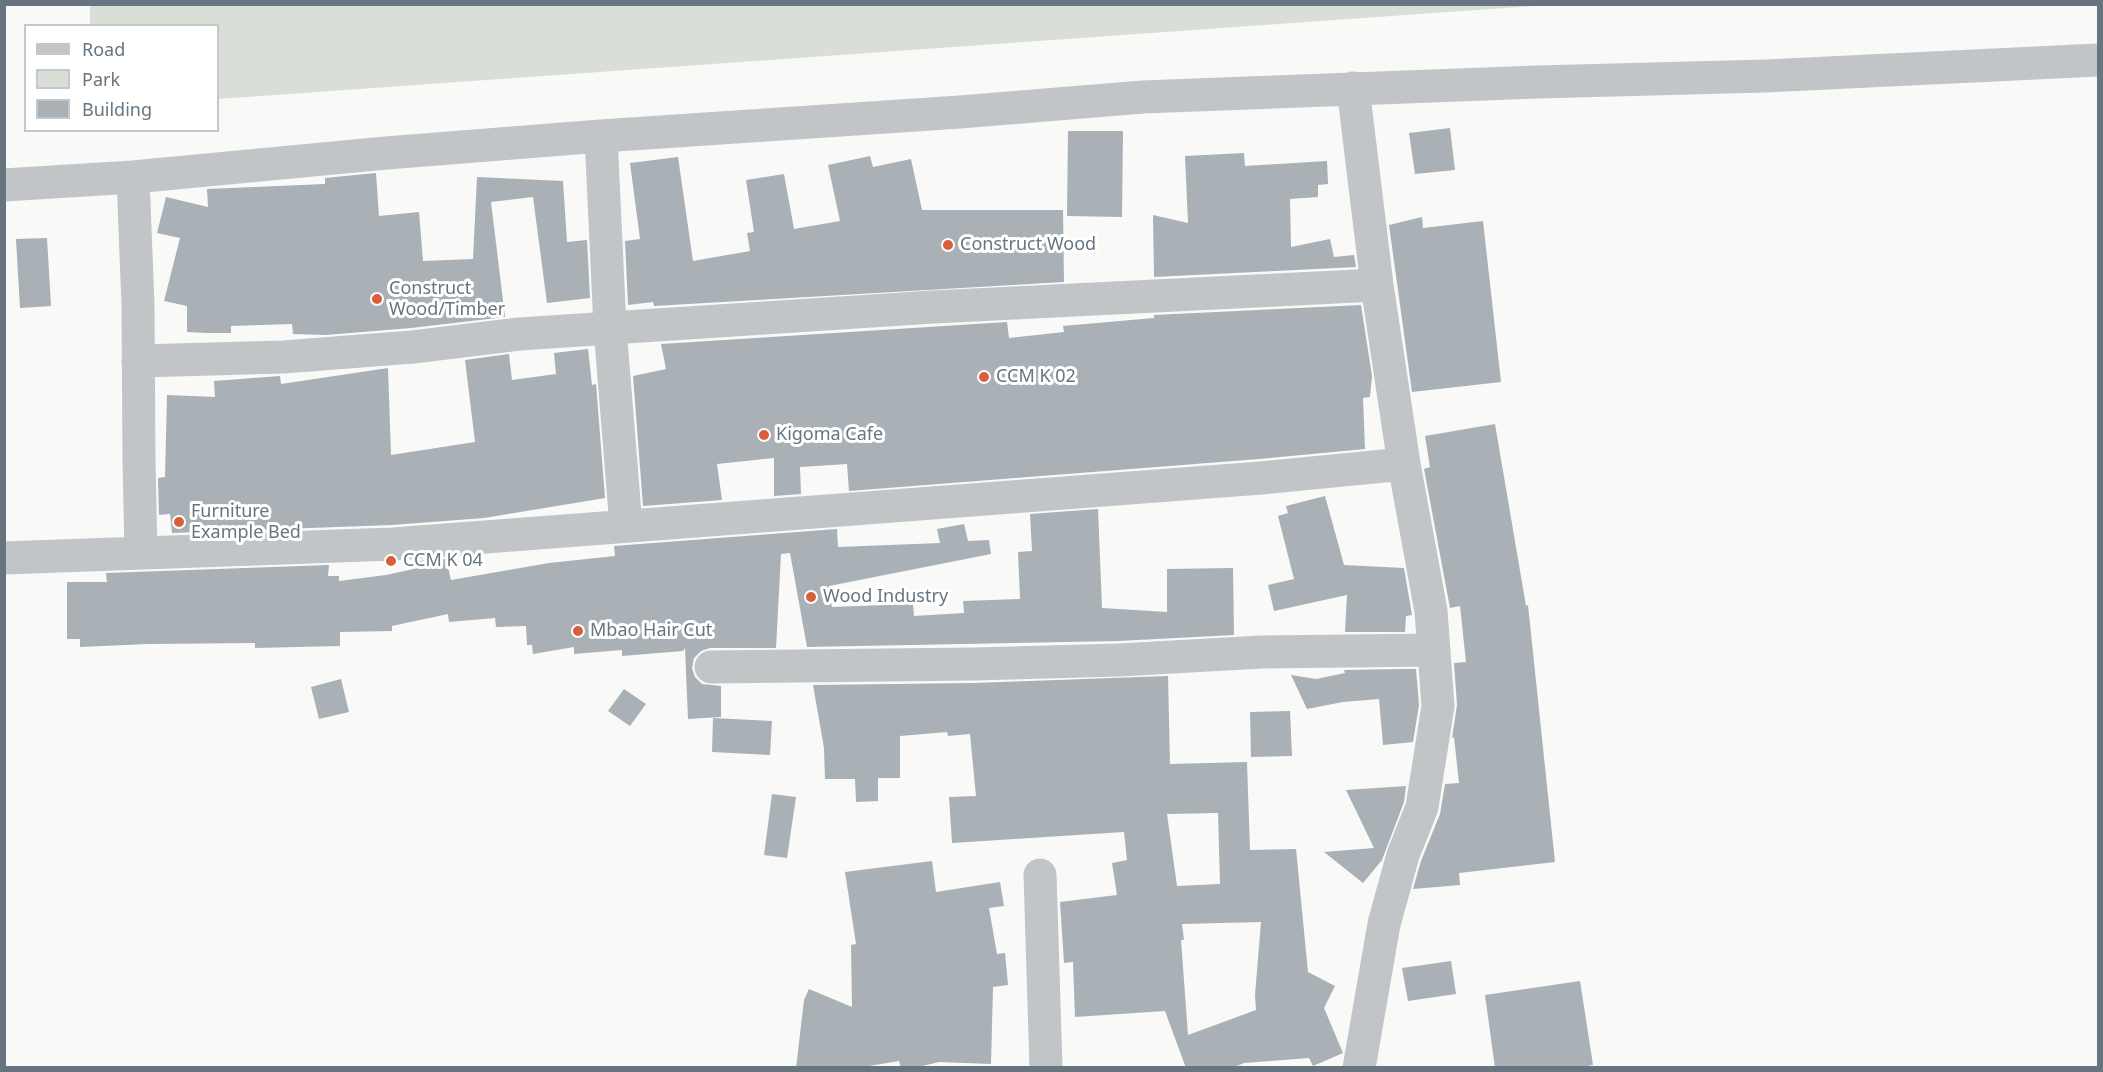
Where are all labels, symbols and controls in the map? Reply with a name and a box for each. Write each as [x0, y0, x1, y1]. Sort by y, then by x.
legend [24, 24, 219, 132]
text: Road [82, 37, 125, 61]
text: Park [82, 67, 120, 91]
text: Building [82, 97, 152, 121]
place label: Construct Wood [960, 234, 1096, 256]
marker: Construct Wood [941, 238, 955, 252]
place label: Construct Wood/Timber [389, 278, 505, 320]
marker: Construct Wood/Timber [370, 292, 384, 306]
place label: CCM K 02 [996, 366, 1076, 388]
marker: CCM K 02 [977, 370, 991, 384]
place label: Kigoma Cafe [776, 424, 883, 446]
marker: Kigoma Cafe [757, 428, 771, 442]
place label: Furniture Example Bed [191, 501, 301, 544]
marker: Furniture Example Bed [172, 515, 186, 529]
place label: CCM K 04 [403, 550, 483, 572]
marker: CCM K 04 [384, 554, 398, 568]
place label: Wood Industry [823, 586, 948, 608]
marker: Wood Industry [804, 590, 818, 604]
place label: Mbao Hair Cut [590, 620, 712, 642]
marker: Mbao Hair Cut [571, 624, 585, 638]

